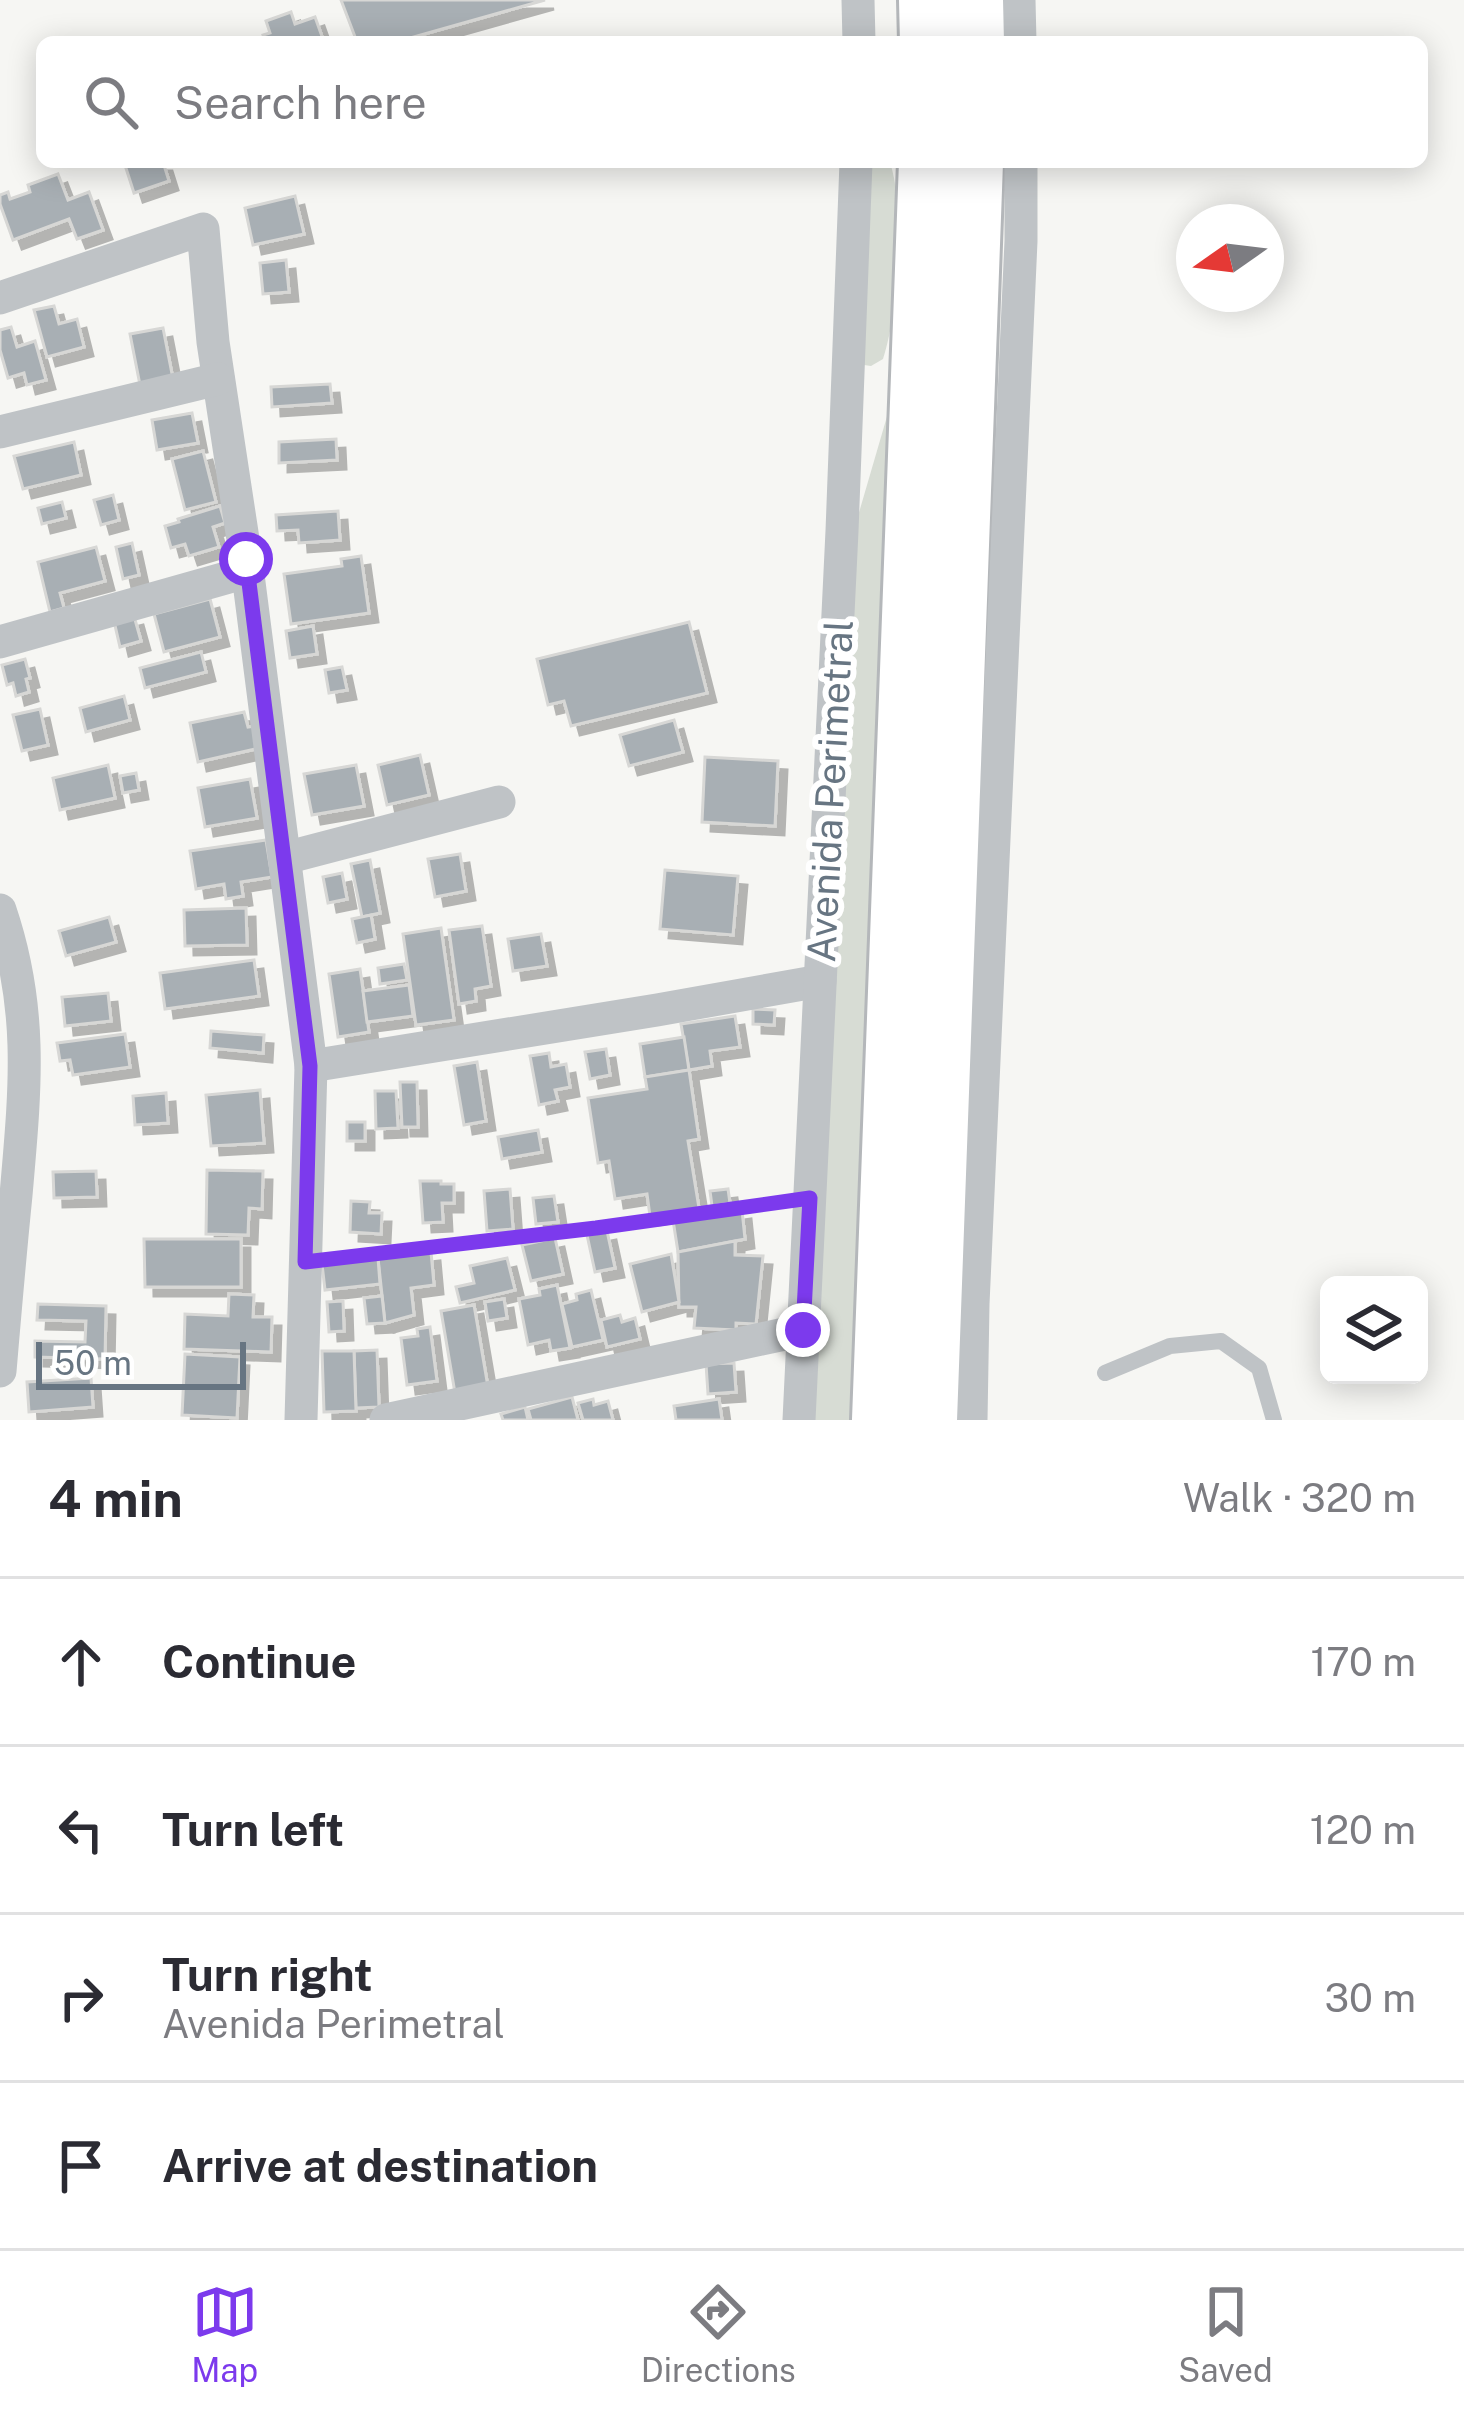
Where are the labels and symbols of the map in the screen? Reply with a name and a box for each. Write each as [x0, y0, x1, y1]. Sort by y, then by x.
north arrow [1176, 204, 1284, 312]
route start [219, 532, 273, 586]
street label: Avenida Perimetral [798, 619, 862, 963]
route end [776, 1303, 830, 1357]
scale bar [36, 1336, 246, 1389]

